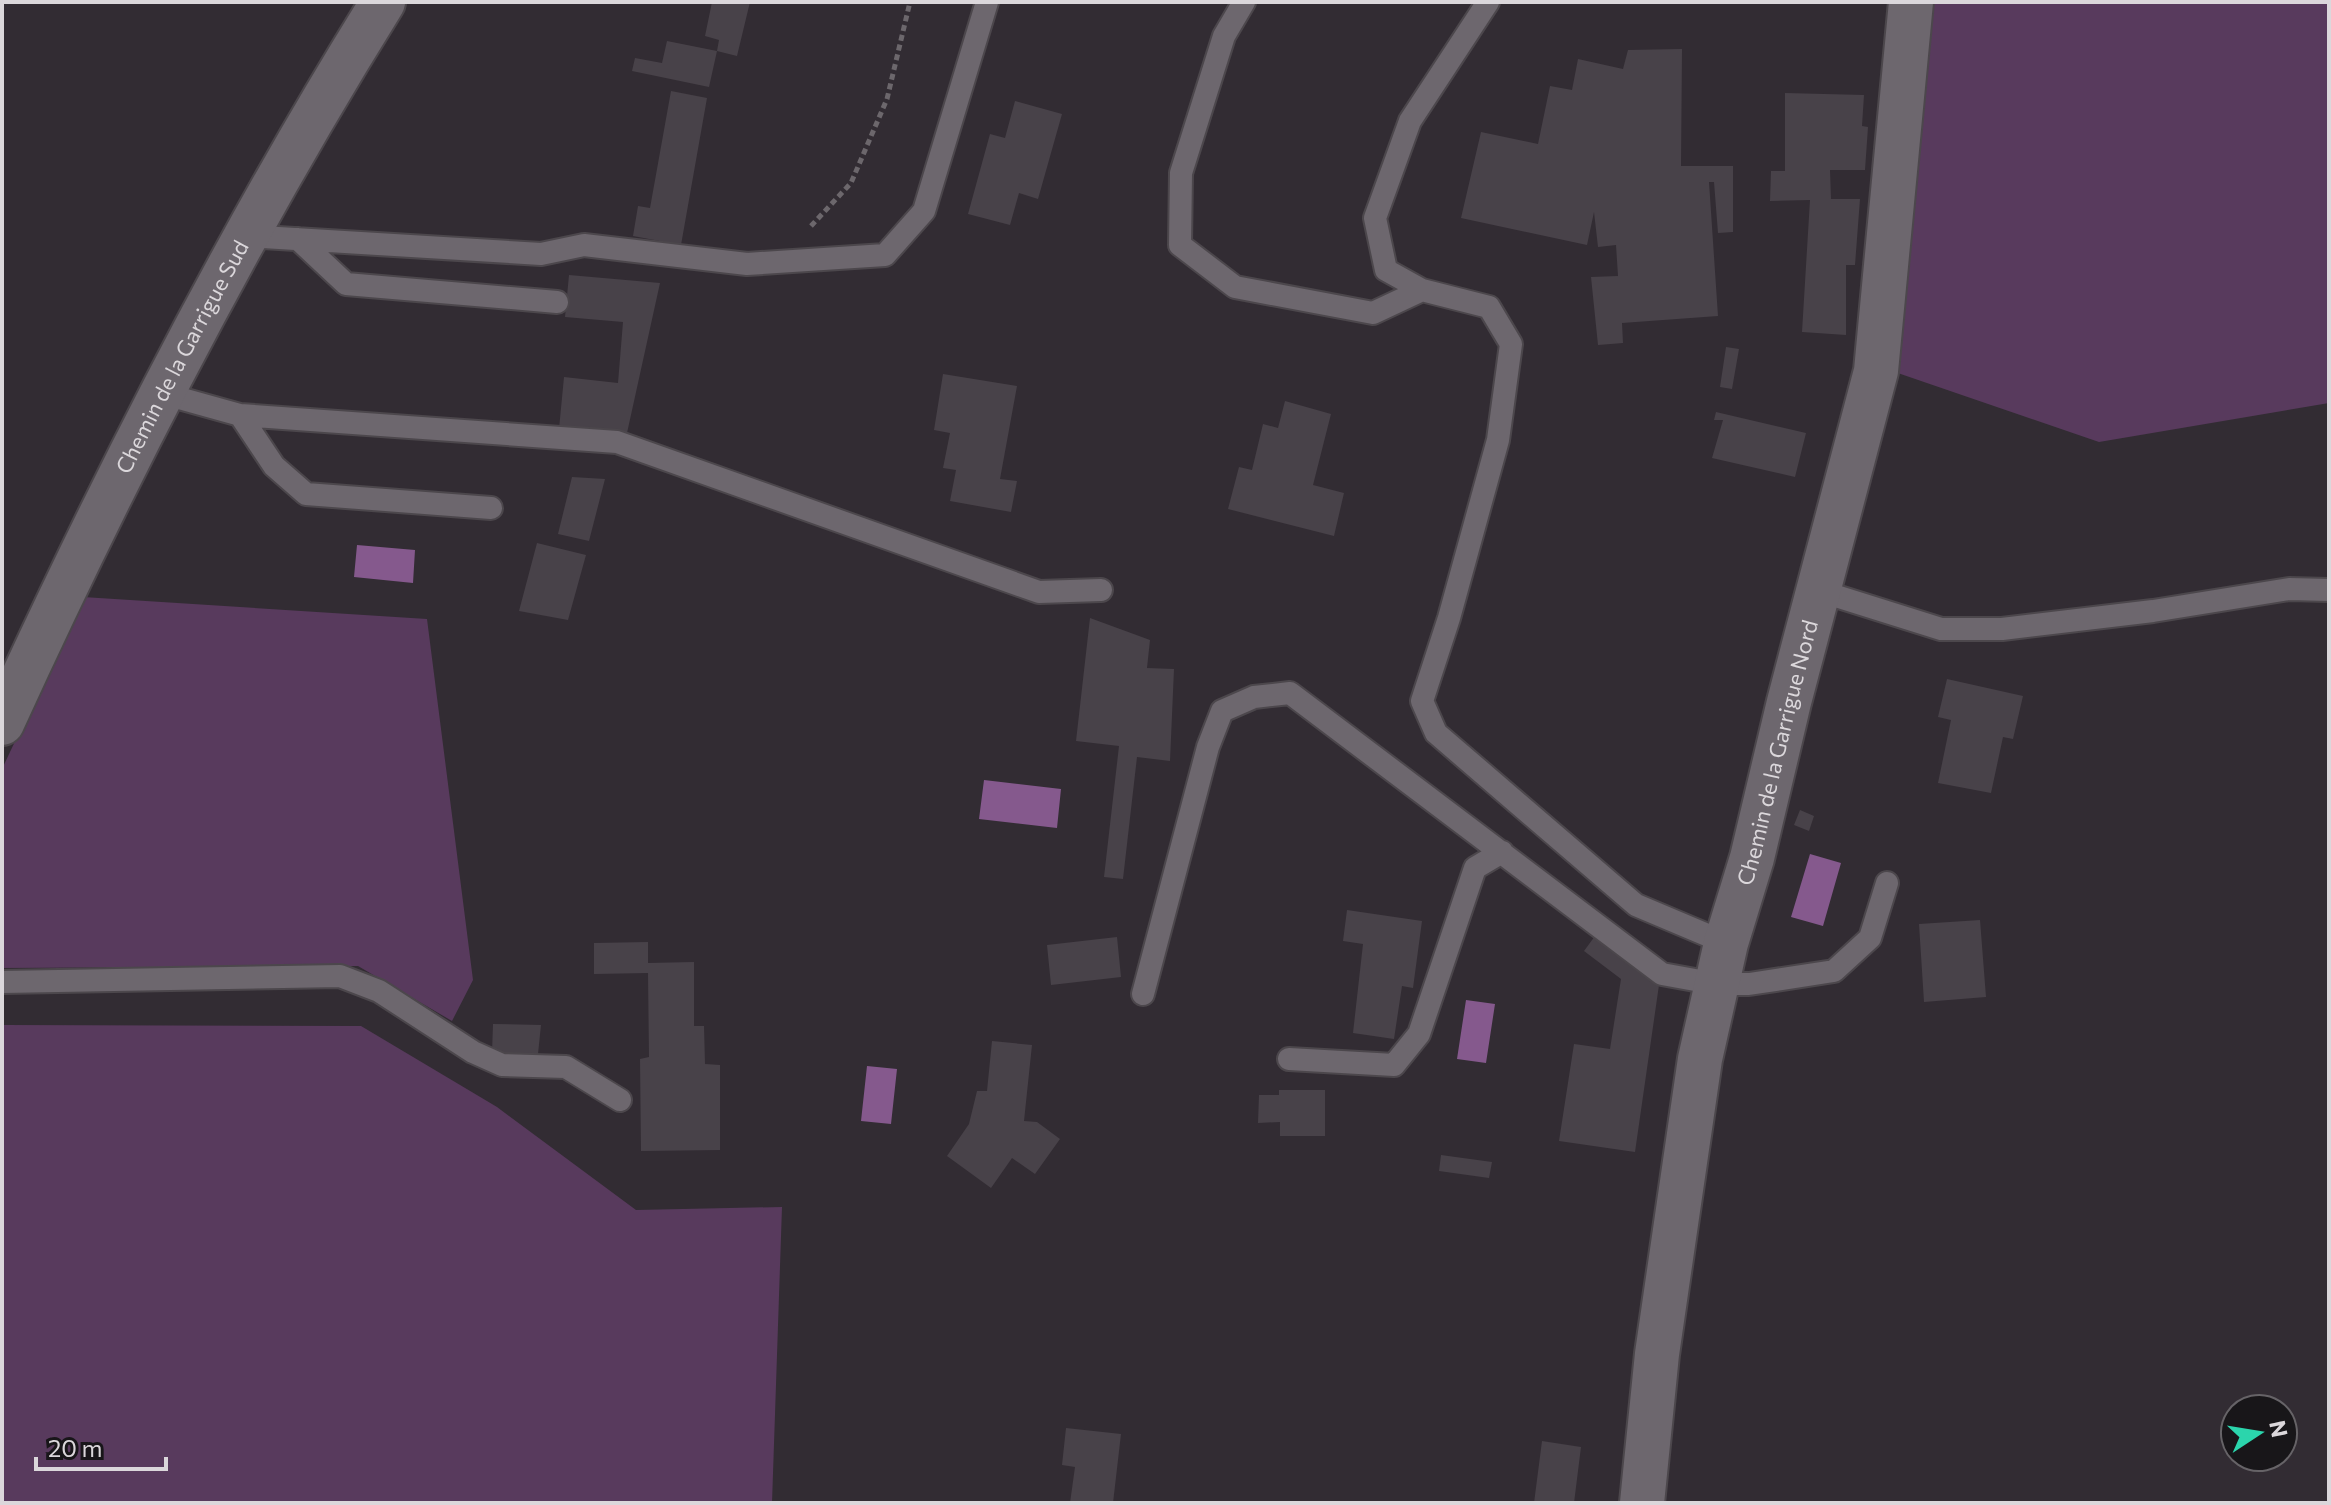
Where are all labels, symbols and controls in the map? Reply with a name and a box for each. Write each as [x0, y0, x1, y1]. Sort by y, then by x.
street label: Chemin de la Garrigue Sud [109, 235, 254, 478]
street label: Chemin de la Garrigue Nord [1730, 617, 1823, 889]
north arrow [2219, 1393, 2299, 1473]
text: N [2264, 1418, 2294, 1440]
scale bar [36, 1421, 166, 1471]
text: 20 m [48, 1433, 102, 1462]

